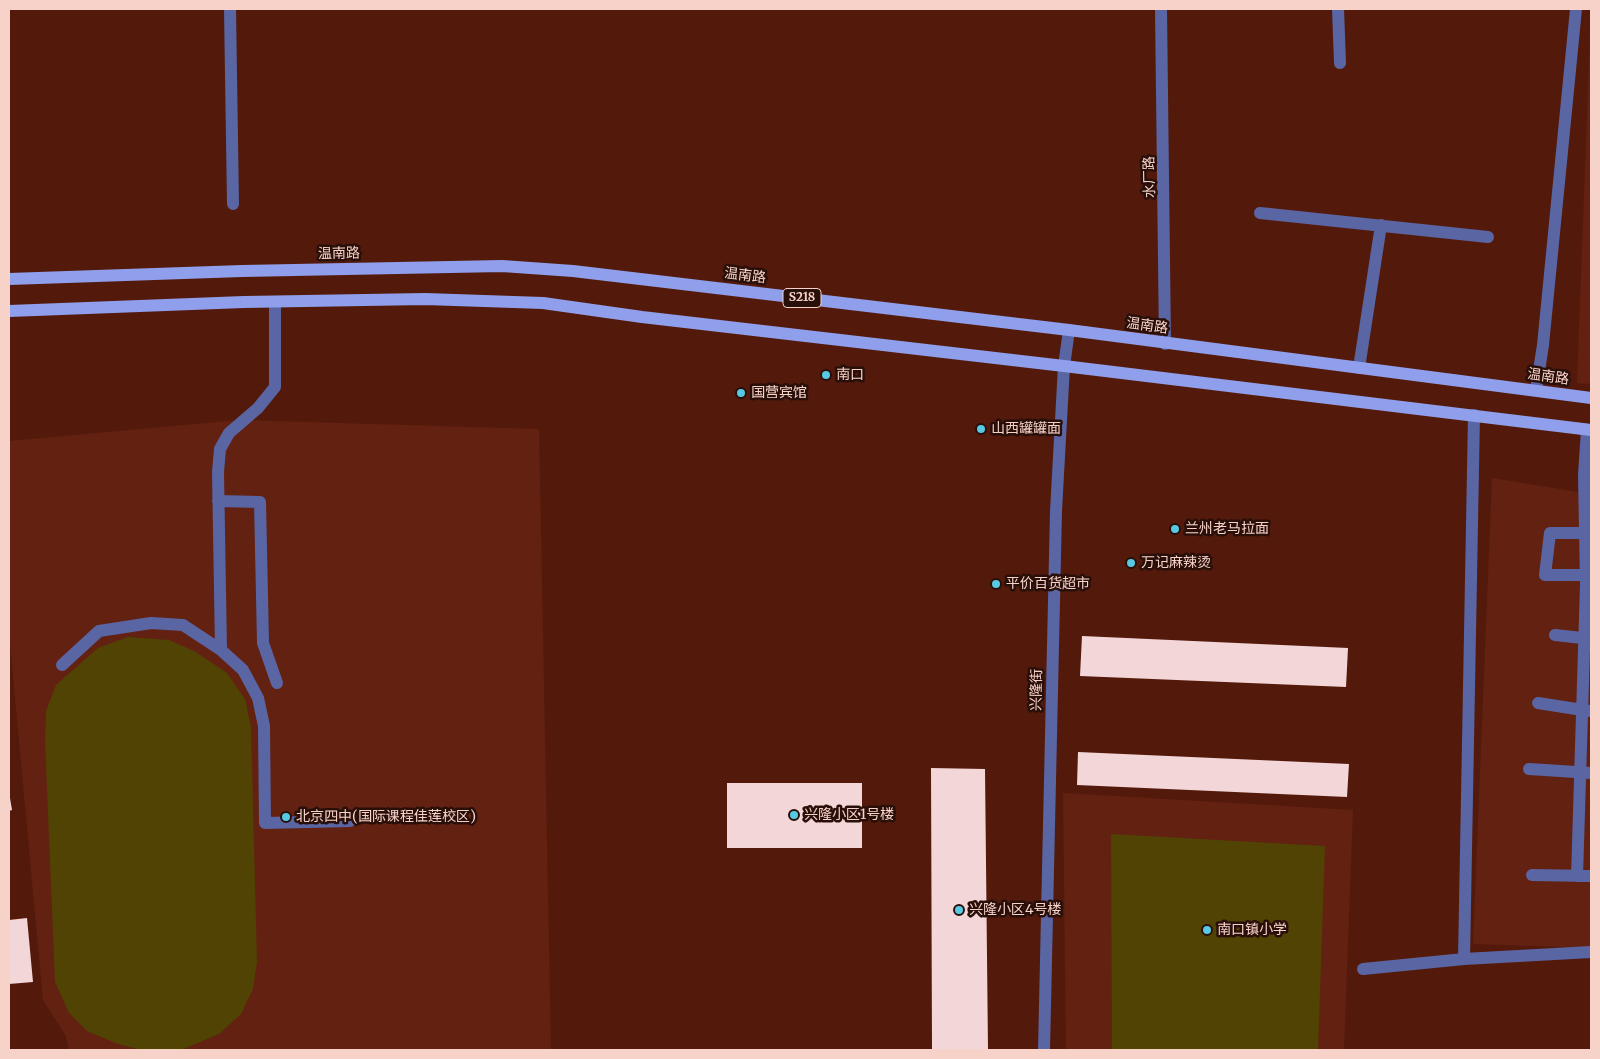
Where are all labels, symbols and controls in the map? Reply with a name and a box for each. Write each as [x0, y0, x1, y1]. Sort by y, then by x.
street label: 水厂路 [1141, 156, 1159, 198]
street label: 温南路 [318, 245, 360, 263]
street label: 温南路 [723, 265, 767, 287]
road number: S218 [783, 288, 821, 308]
street label: 温南路 [1125, 315, 1169, 337]
street label: 温南路 [1526, 366, 1570, 388]
place label: 南口 [836, 367, 864, 383]
marker: 南口 [820, 369, 832, 381]
place label: 国营宾馆 [751, 385, 807, 401]
marker: 国营宾馆 [735, 387, 747, 399]
place label: 山西罐罐面 [991, 421, 1061, 437]
marker: 山西罐罐面 [975, 423, 987, 435]
place label: 兰州老马拉面 [1185, 521, 1269, 537]
marker: 兰州老马拉面 [1169, 523, 1181, 535]
place label: 万记麻辣烫 [1141, 555, 1211, 571]
marker: 万记麻辣烫 [1125, 557, 1137, 569]
place label: 平价百货超市 [1006, 576, 1090, 592]
marker: 平价百货超市 [990, 578, 1002, 590]
street label: 兴隆街 [1028, 669, 1046, 711]
place label: 兴隆小区1号楼 [804, 807, 894, 823]
place label: 北京四中(国际课程佳莲校区) [296, 809, 476, 825]
marker: 兴隆小区1号楼 [788, 809, 800, 821]
marker: 北京四中(国际课程佳莲校区) [280, 811, 292, 823]
place label: 兴隆小区4号楼 [969, 902, 1062, 918]
marker: 兴隆小区4号楼 [953, 904, 965, 916]
place label: 南口镇小学 [1217, 922, 1287, 938]
marker: 南口镇小学 [1201, 924, 1213, 936]

